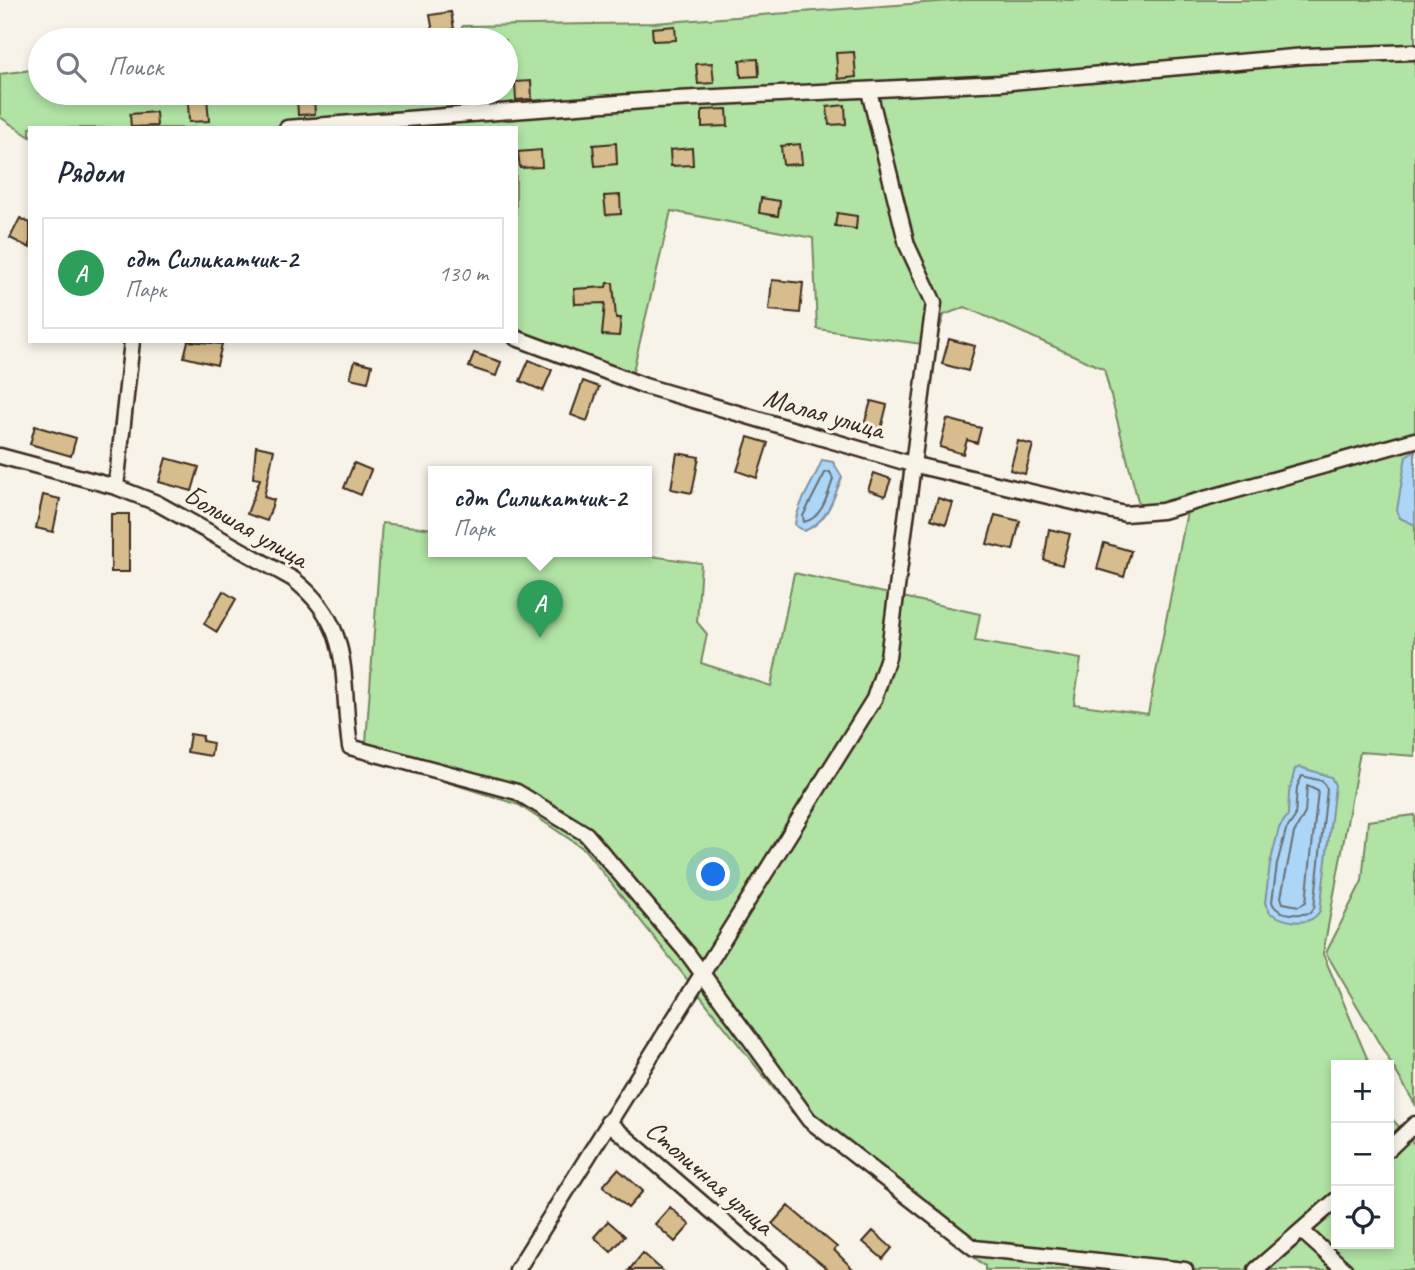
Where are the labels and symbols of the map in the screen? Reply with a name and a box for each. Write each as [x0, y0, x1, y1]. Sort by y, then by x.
street label: Малая улица [760, 379, 891, 448]
street label: Большая улица [178, 476, 317, 577]
pin: A [517, 580, 563, 638]
your location [696, 857, 730, 891]
street label: Столичная улица [639, 1112, 783, 1243]

